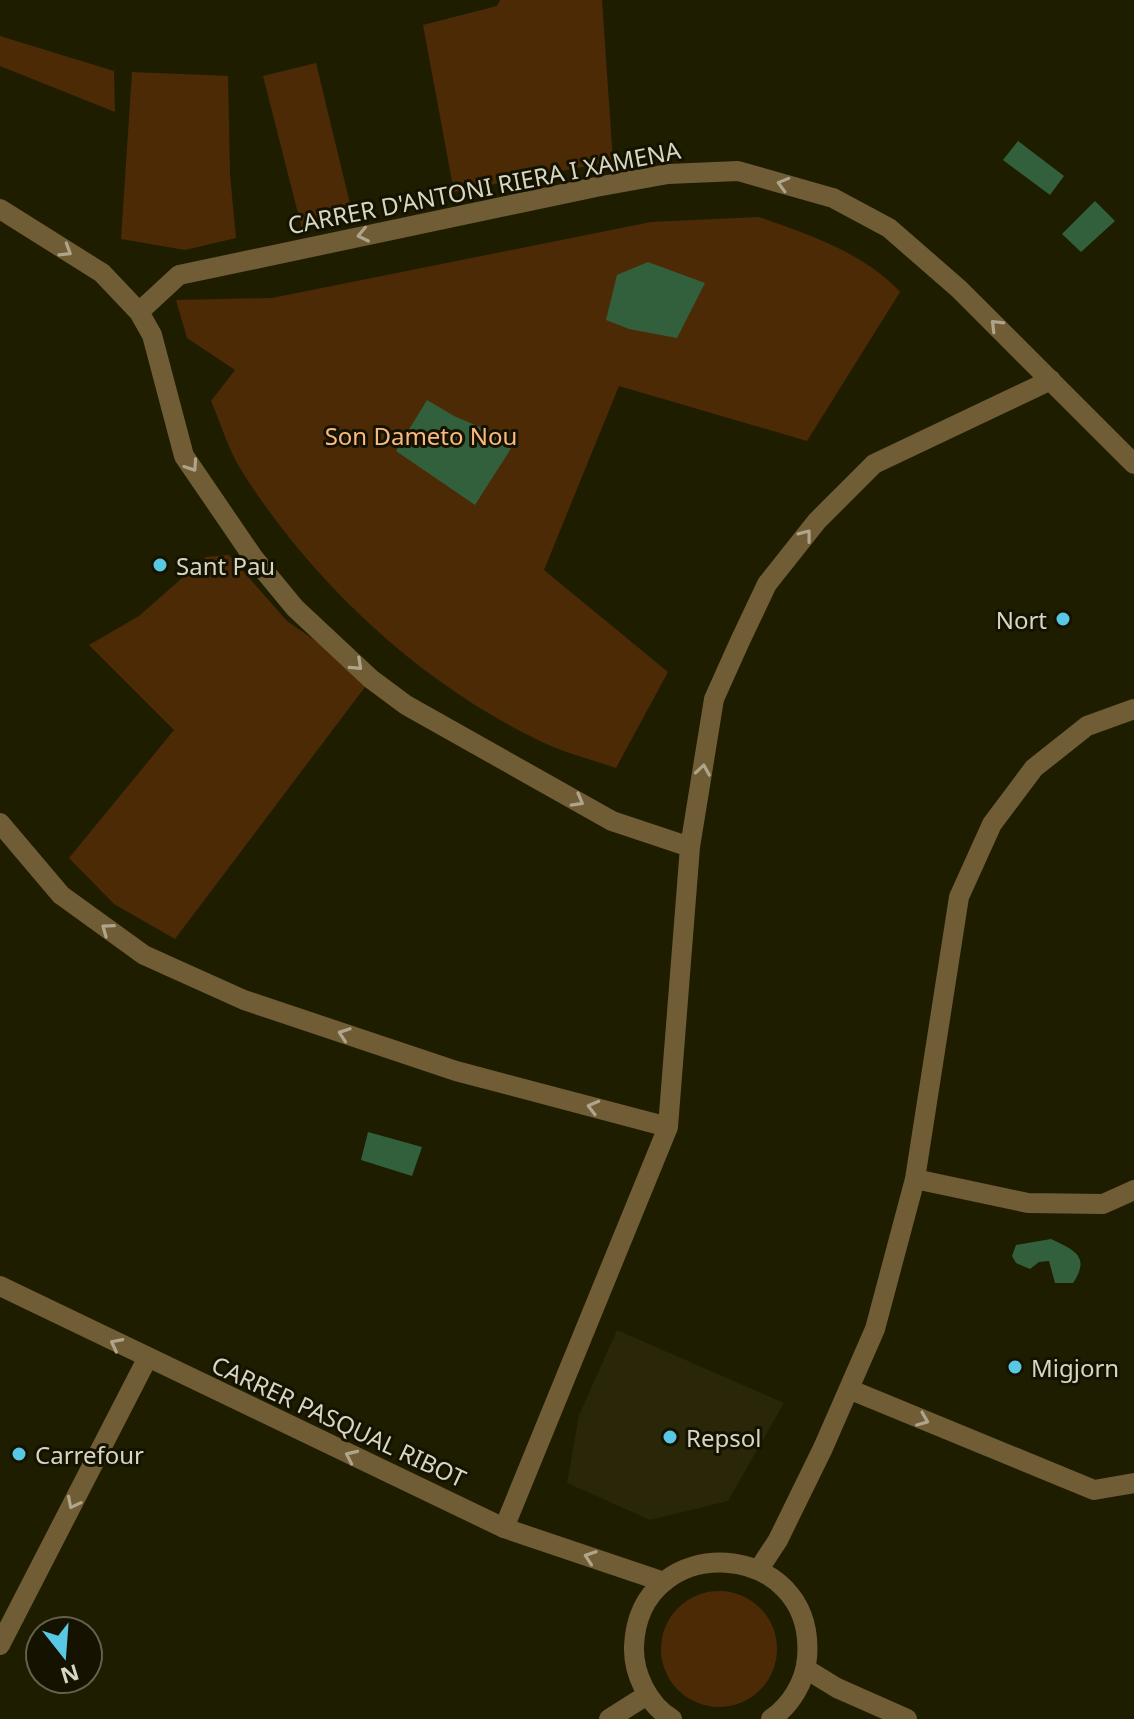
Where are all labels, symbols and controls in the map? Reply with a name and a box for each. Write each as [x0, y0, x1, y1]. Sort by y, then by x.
street label: CARRER D'ANTONI RIERA I XAMENA [285, 133, 684, 241]
one-way arrow [777, 176, 791, 193]
one-way arrow [357, 226, 370, 243]
one-way arrow [57, 241, 72, 256]
one-way arrow [991, 320, 1005, 334]
park label: Son Dameto Nou [325, 419, 517, 452]
one-way arrow [182, 458, 197, 472]
one-way arrow [796, 529, 810, 544]
place label: Sant Pau [176, 549, 275, 582]
marker: Sant Pau [151, 556, 169, 574]
place label: Nort [996, 603, 1047, 636]
marker: Nort [1054, 610, 1072, 628]
one-way arrow [348, 656, 362, 671]
one-way arrow [693, 763, 710, 776]
one-way arrow [569, 791, 583, 807]
one-way arrow [102, 924, 116, 939]
one-way arrow [338, 1027, 352, 1043]
one-way arrow [587, 1100, 600, 1117]
one-way arrow [110, 1338, 125, 1354]
street label: CARRER PASQUAL RIBOT [207, 1348, 472, 1495]
place label: Migjorn [1031, 1351, 1119, 1384]
marker: Migjorn [1006, 1358, 1024, 1376]
one-way arrow [915, 1410, 929, 1427]
place label: Repsol [686, 1421, 761, 1454]
marker: Repsol [661, 1428, 679, 1446]
place label: Carrefour [35, 1438, 144, 1471]
marker: Carrefour [10, 1445, 28, 1463]
one-way arrow [345, 1450, 359, 1466]
one-way arrow [67, 1495, 83, 1510]
one-way arrow [584, 1550, 598, 1566]
north arrow [24, 1615, 104, 1695]
text: N [57, 1658, 83, 1692]

